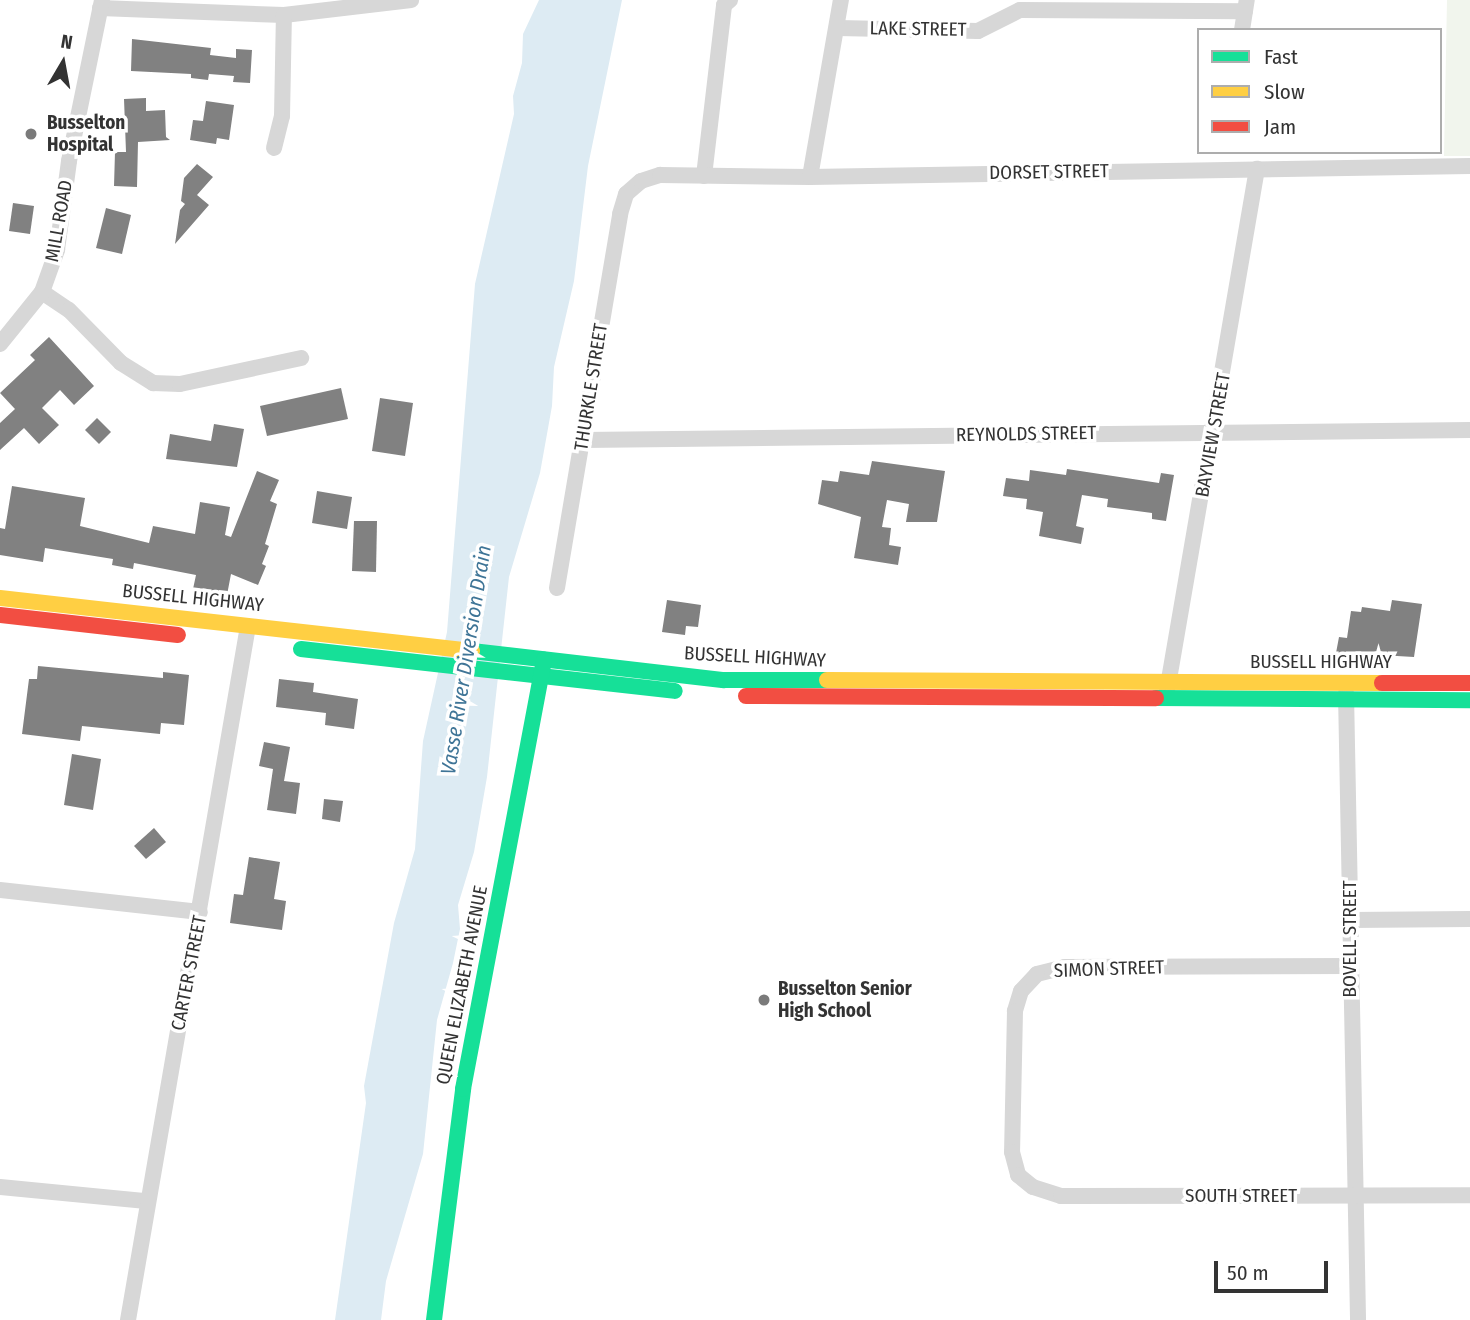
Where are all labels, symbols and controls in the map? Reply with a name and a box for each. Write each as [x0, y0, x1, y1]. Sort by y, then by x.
street label: LAKE STREET [870, 17, 966, 41]
north arrow [28, 28, 98, 98]
legend [1197, 28, 1442, 154]
text: N [59, 30, 74, 54]
text: Fast [1264, 44, 1298, 70]
text: Slow [1264, 79, 1305, 105]
place label: Busselton Hospital [47, 112, 125, 156]
text: Jam [1264, 114, 1296, 140]
marker: Busselton Hospital [21, 124, 41, 144]
street label: DORSET STREET [989, 160, 1109, 184]
street label: MILL ROAD [41, 178, 77, 264]
street label: THURKLE STREET [570, 322, 612, 452]
street label: BAYVIEW STREET [1191, 371, 1235, 499]
street label: REYNOLDS STREET [956, 421, 1096, 447]
water label: Vasse River Diversion Drain [435, 543, 497, 777]
street label: BUSSELL HIGHWAY [121, 579, 265, 617]
street label: BUSSELL HIGHWAY [684, 642, 826, 672]
street label: BUSSELL HIGHWAY [1250, 651, 1392, 673]
street label: BOVELL STREET [1339, 881, 1361, 997]
street label: QUEEN ELIZABETH AVENUE [432, 884, 492, 1086]
street label: CARTER STREET [167, 913, 211, 1033]
street label: SIMON STREET [1053, 956, 1165, 982]
place label: Busselton Senior High School [778, 978, 912, 1022]
marker: Busselton Senior High School [756, 992, 772, 1008]
street label: SOUTH STREET [1185, 1185, 1297, 1207]
scale bar [1218, 1246, 1332, 1290]
text: 50 m [1227, 1260, 1269, 1286]

